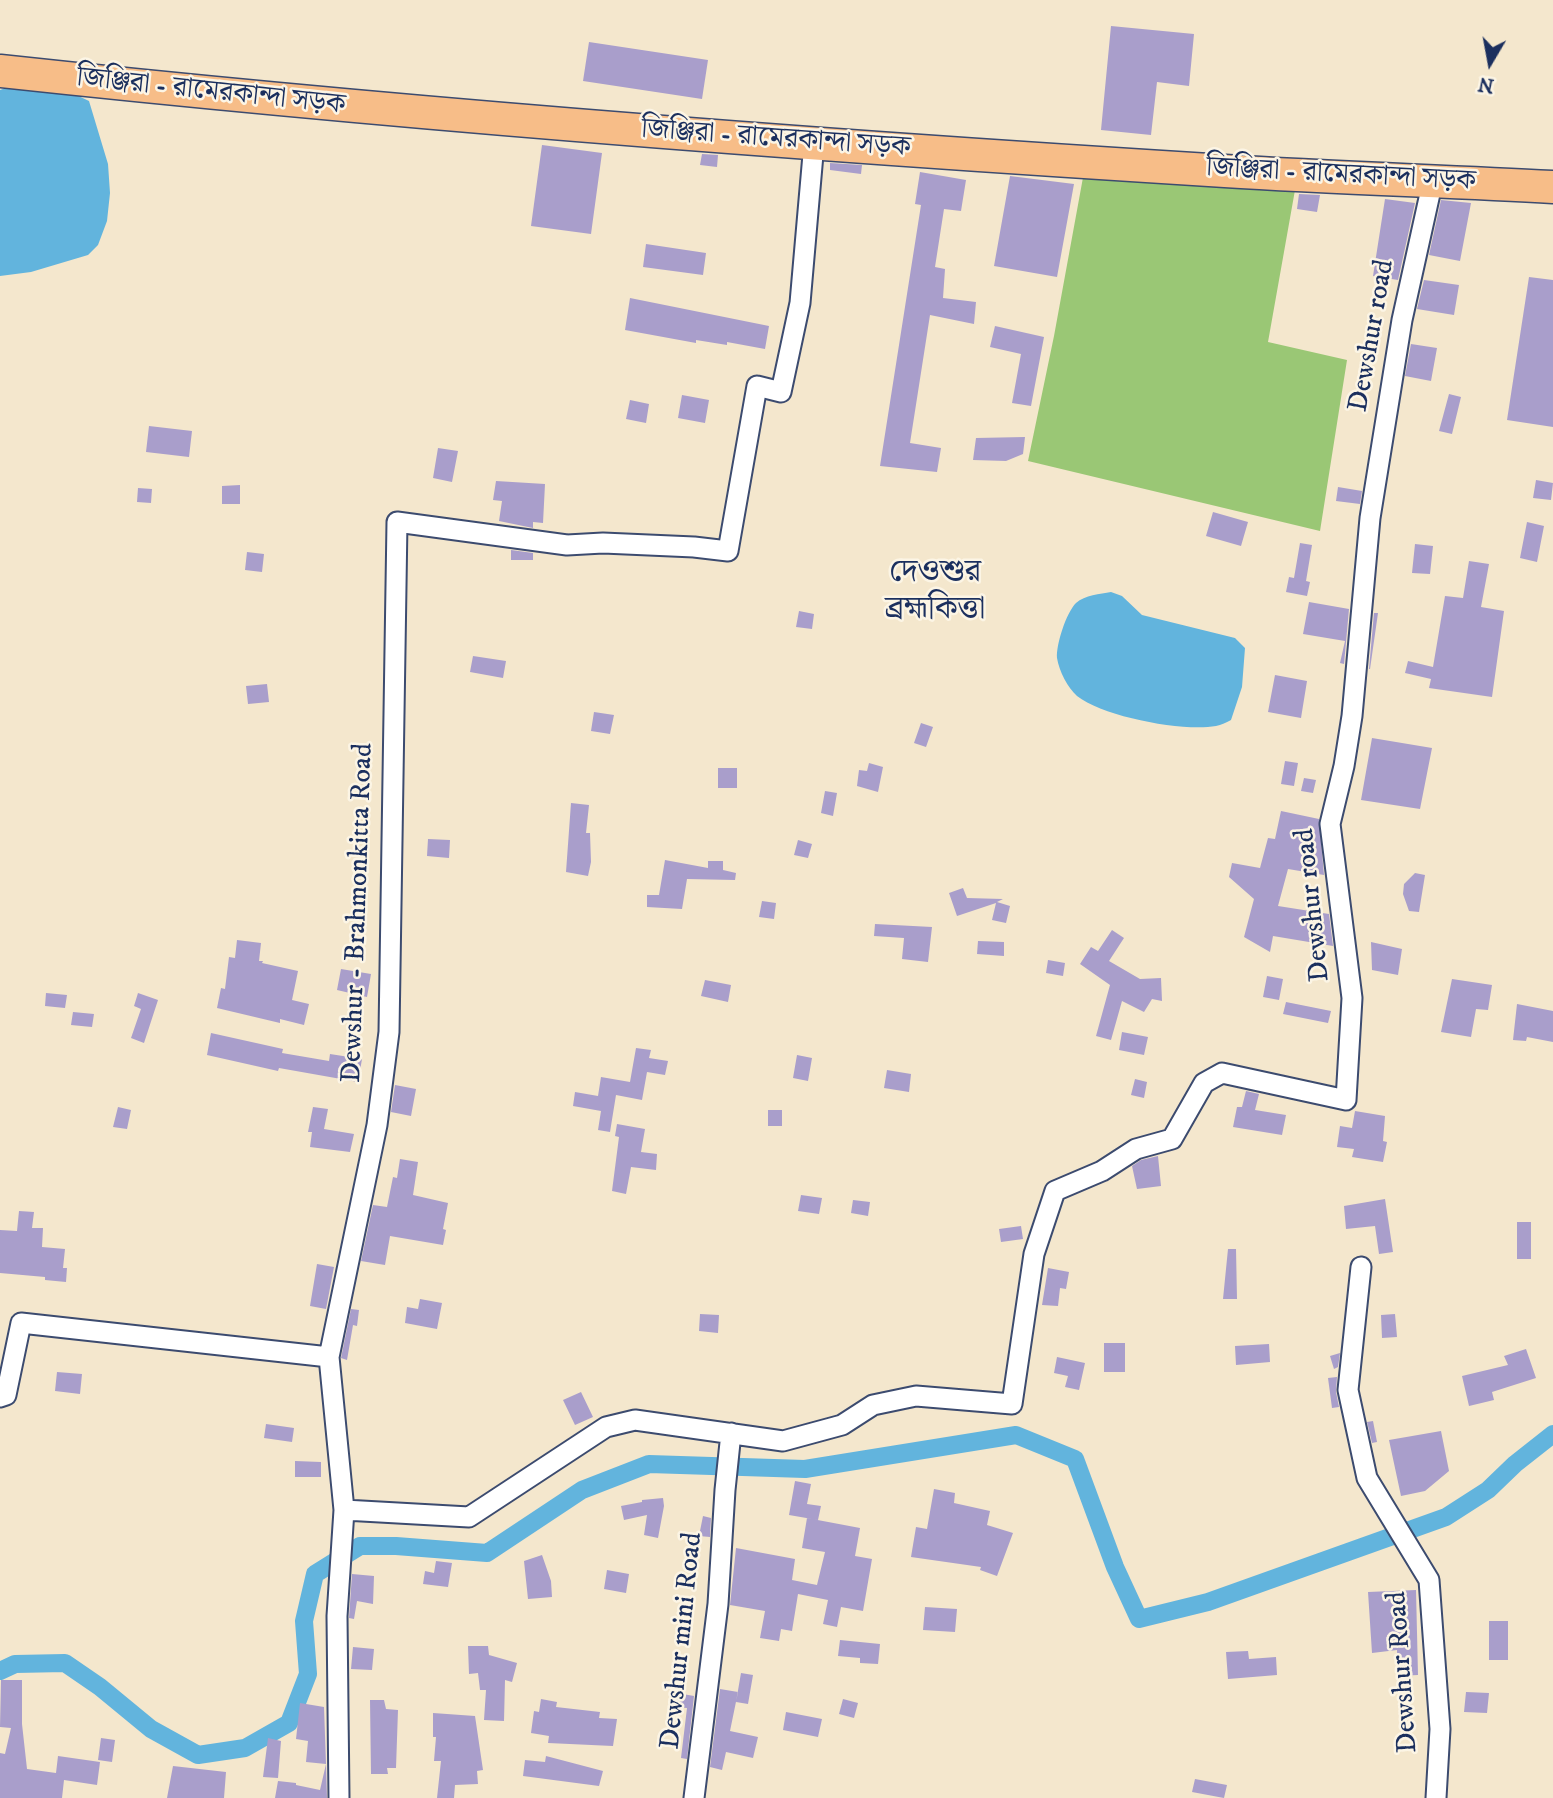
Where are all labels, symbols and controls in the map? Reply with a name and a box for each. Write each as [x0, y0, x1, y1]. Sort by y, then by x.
north arrow [1455, 28, 1525, 98]
street label: জিঞ্জিরা - রামেরকান্দা সড়ক [75, 62, 347, 124]
text: N [1477, 71, 1496, 97]
street label: জিঞ্জিরা - রামেরকান্দা সড়ক [640, 114, 912, 166]
street label: জিঞ্জিরা - রামেরকান্দা সড়ক [1205, 152, 1477, 200]
street label: Dewshur road [1343, 257, 1403, 415]
district label: দেওশুর ব্রহ্মকিত্তা [885, 555, 985, 630]
street label: Dewshur - Brahmonkitta Road [336, 742, 382, 1084]
street label: Dewshur road [1289, 827, 1339, 983]
street label: Dewshur mini Road [655, 1531, 711, 1751]
street label: Dewshur Road [1382, 1590, 1426, 1754]

